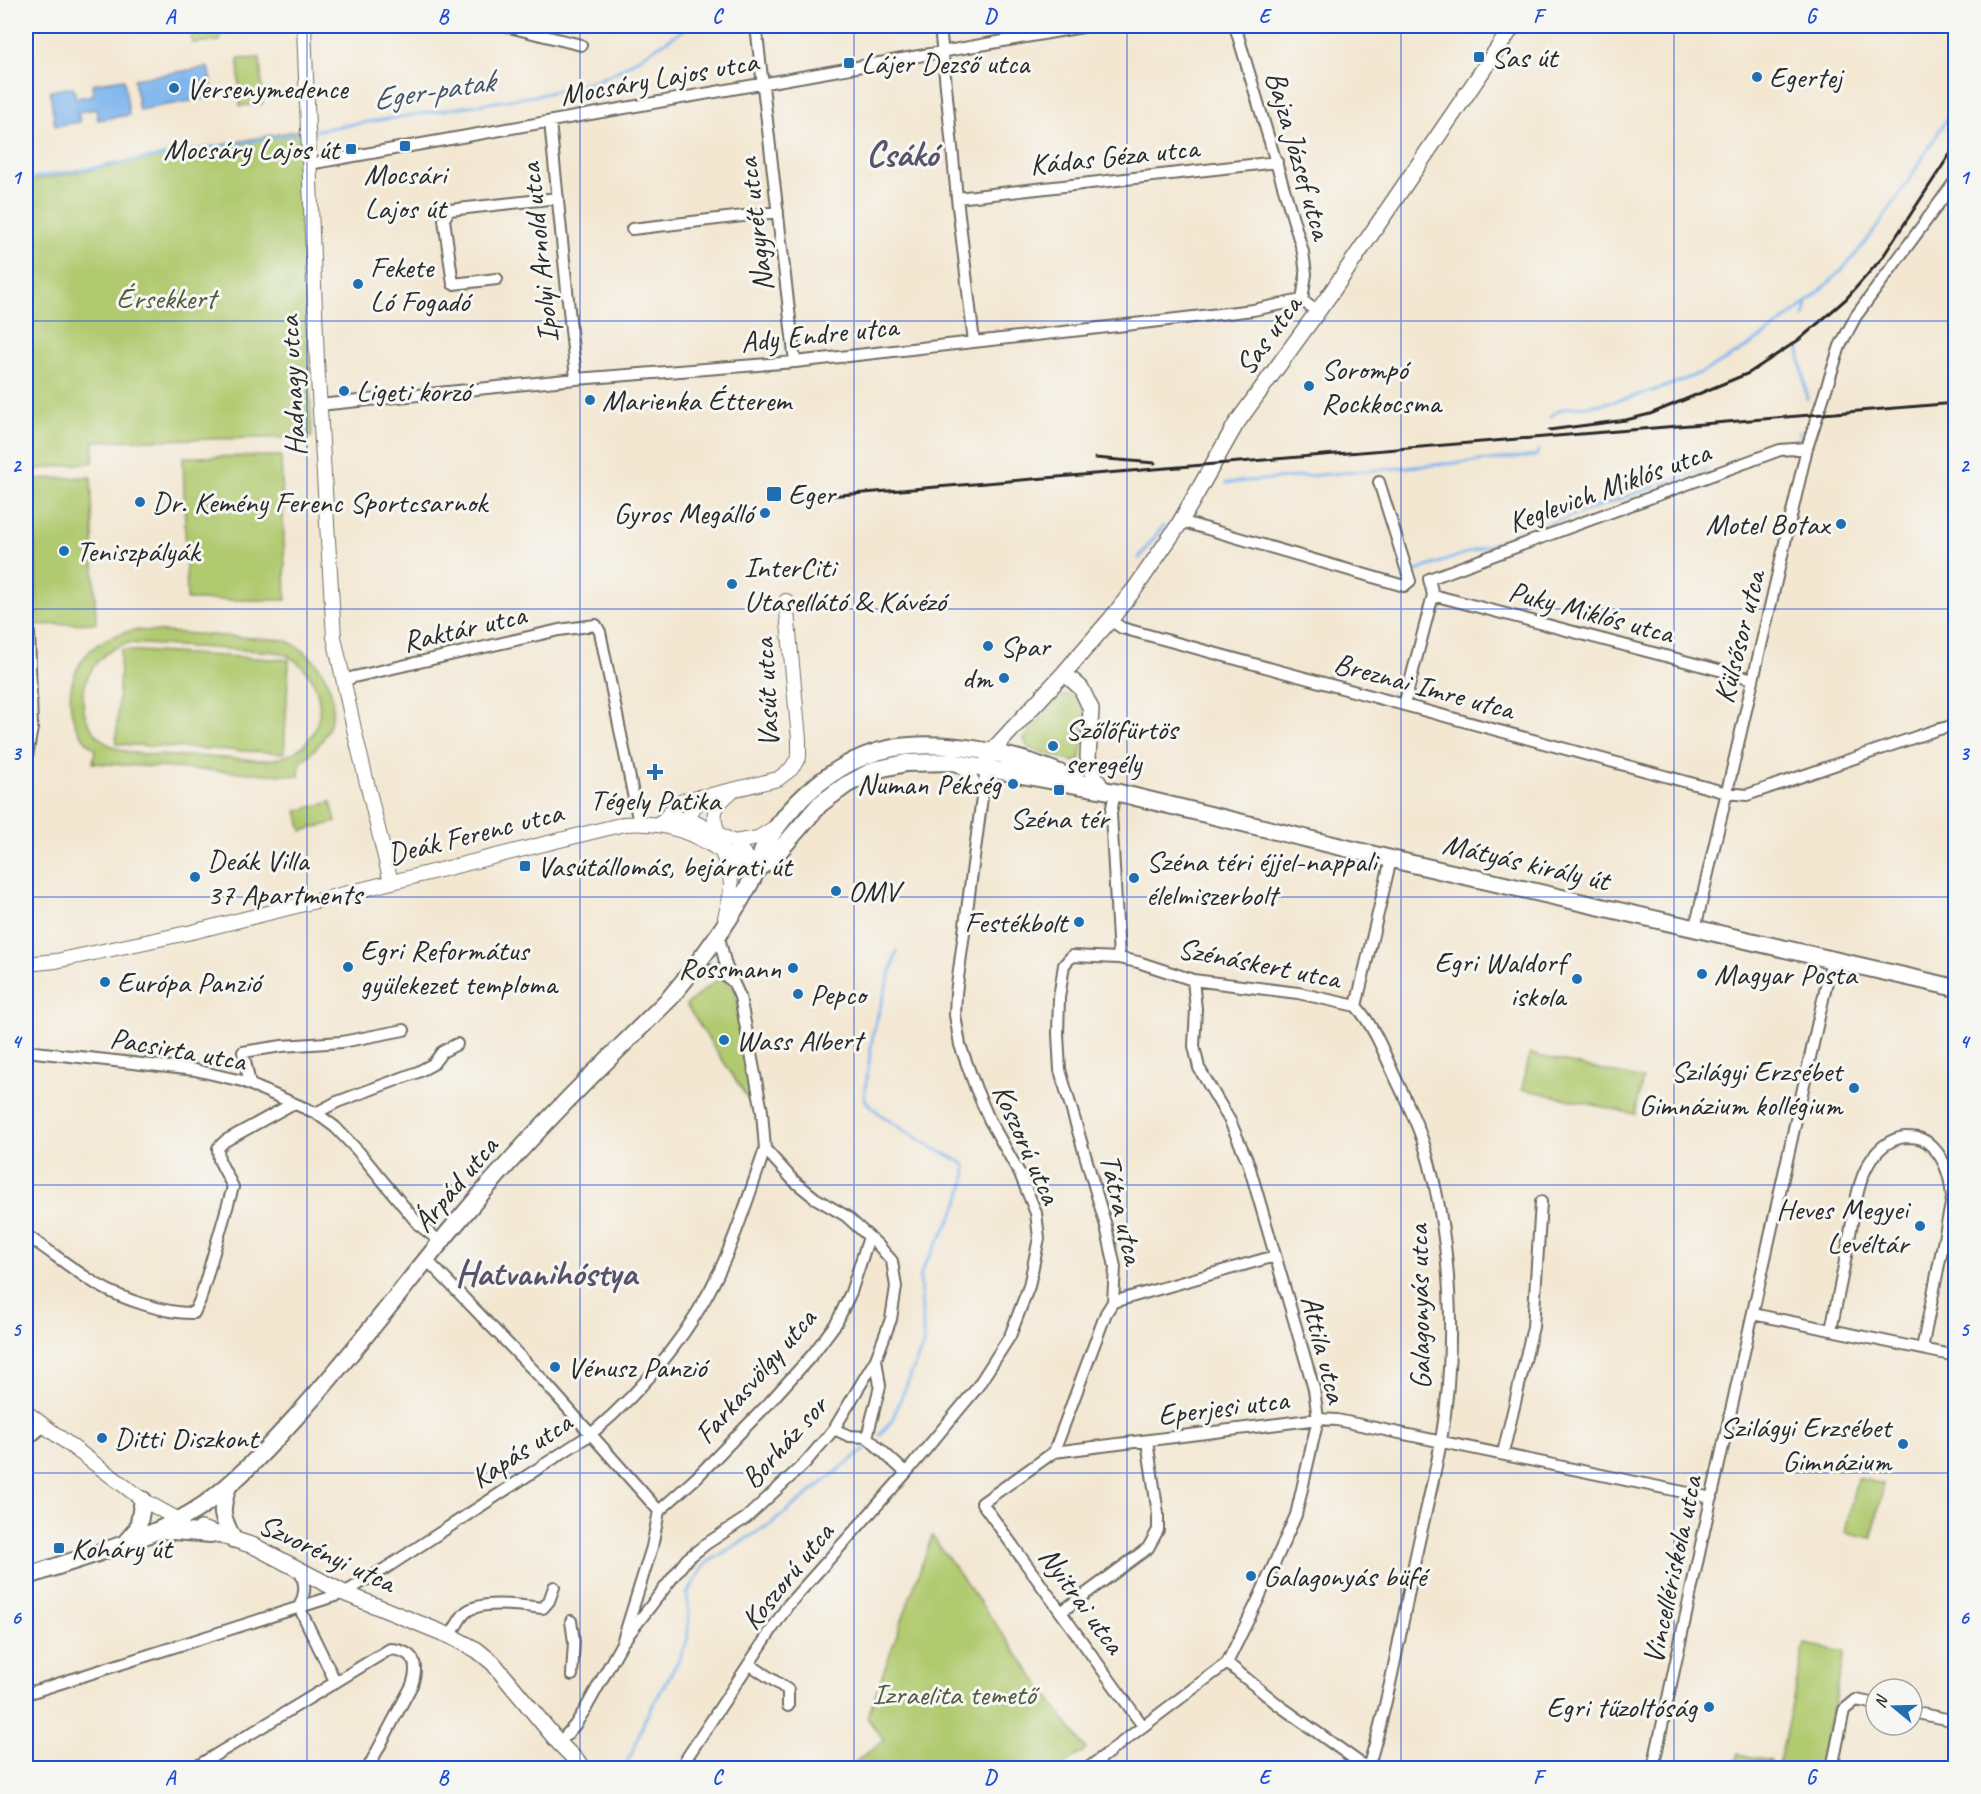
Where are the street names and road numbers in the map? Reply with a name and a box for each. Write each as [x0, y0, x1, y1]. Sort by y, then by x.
street label: Mocsáry Lajos utca [557, 42, 763, 114]
street label: Bajza József utca [1257, 67, 1342, 246]
street label: Kádas Géza utca [1028, 128, 1203, 184]
street label: Nagyrét utca [728, 154, 782, 294]
street label: Ipolyi Arnold utca [510, 159, 567, 345]
street label: Sas utca [1226, 285, 1311, 382]
street label: Ady Endre utca [739, 307, 902, 361]
street label: Hadnagy utca [269, 313, 315, 457]
street label: Keglevich Miklós utca [1503, 432, 1717, 541]
street label: Külsősor utca [1704, 564, 1774, 707]
street label: Puky Miklós utca [1505, 572, 1679, 653]
street label: Raktár utca [399, 595, 531, 661]
street label: Vasút utca [744, 636, 788, 748]
street label: Breznai Imre utca [1330, 644, 1521, 729]
street label: Deák Ferenc utca [384, 792, 568, 873]
street label: Mátyás király út [1439, 824, 1616, 900]
street label: Szénáskert utca [1175, 929, 1346, 998]
street label: Pacsirta utca [107, 1018, 251, 1080]
street label: Koszorú utca [984, 1078, 1071, 1212]
street label: Árpád utca [404, 1127, 507, 1240]
street label: Tátra utca [1091, 1150, 1154, 1270]
street label: Galagonyás utca [1399, 1222, 1439, 1390]
street label: Attila utca [1292, 1291, 1356, 1409]
street label: Farkasvölgy utca [686, 1299, 825, 1452]
street label: Eperjesi utca [1156, 1380, 1292, 1434]
street label: Borház sor [732, 1386, 837, 1496]
street label: Kapás utca [463, 1402, 580, 1497]
street label: Vincellériskola utca [1634, 1471, 1711, 1667]
street label: Szvorényi utca [253, 1505, 404, 1602]
street label: Koszorú utca [732, 1513, 843, 1637]
street label: Nyitrai utca [1030, 1539, 1135, 1663]

